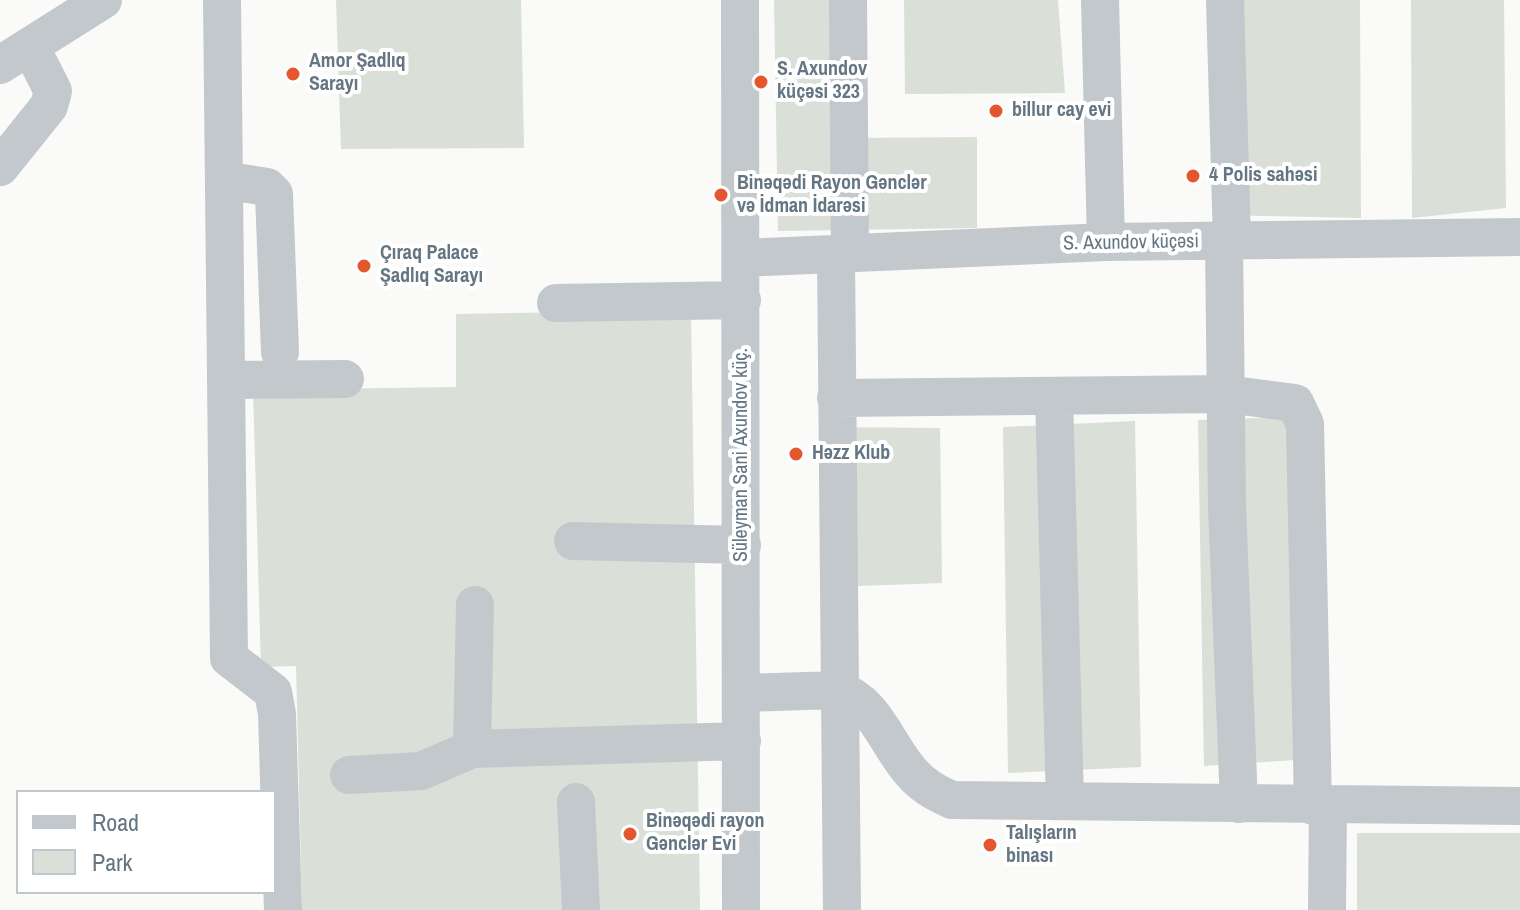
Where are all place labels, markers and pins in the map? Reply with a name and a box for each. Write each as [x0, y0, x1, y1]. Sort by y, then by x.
place label: Amor Şadlıq Sarayı [309, 50, 406, 97]
place label: S. Axundov küçəsi 323 [777, 58, 867, 105]
marker: Amor Şadlıq Sarayı [284, 65, 302, 83]
marker: S. Axundov küçəsi 323 [752, 73, 770, 91]
place label: billur cay evi [1012, 99, 1111, 123]
marker: billur cay evi [987, 102, 1005, 120]
place label: 4 Polis sahəsi [1209, 164, 1317, 188]
marker: 4 Polis sahəsi [1184, 167, 1202, 185]
place label: Binəqədi Rayon Gənclər və İdman İdarəsi [737, 172, 927, 219]
marker: Binəqədi Rayon Gənclər və İdman İdarəsi [712, 186, 730, 204]
place label: Çıraq Palace Şadlıq Sarayı [380, 242, 483, 289]
marker: Çıraq Palace Şadlıq Sarayı [355, 257, 373, 275]
place label: Həzz Klub [812, 442, 890, 466]
marker: Həzz Klub [787, 445, 805, 463]
place label: Binəqədi rayon Gənclər Evi [646, 810, 764, 857]
place label: Talışların binası [1006, 822, 1077, 869]
marker: Binəqədi rayon Gənclər Evi [621, 825, 639, 843]
marker: Talışların binası [981, 836, 999, 854]

